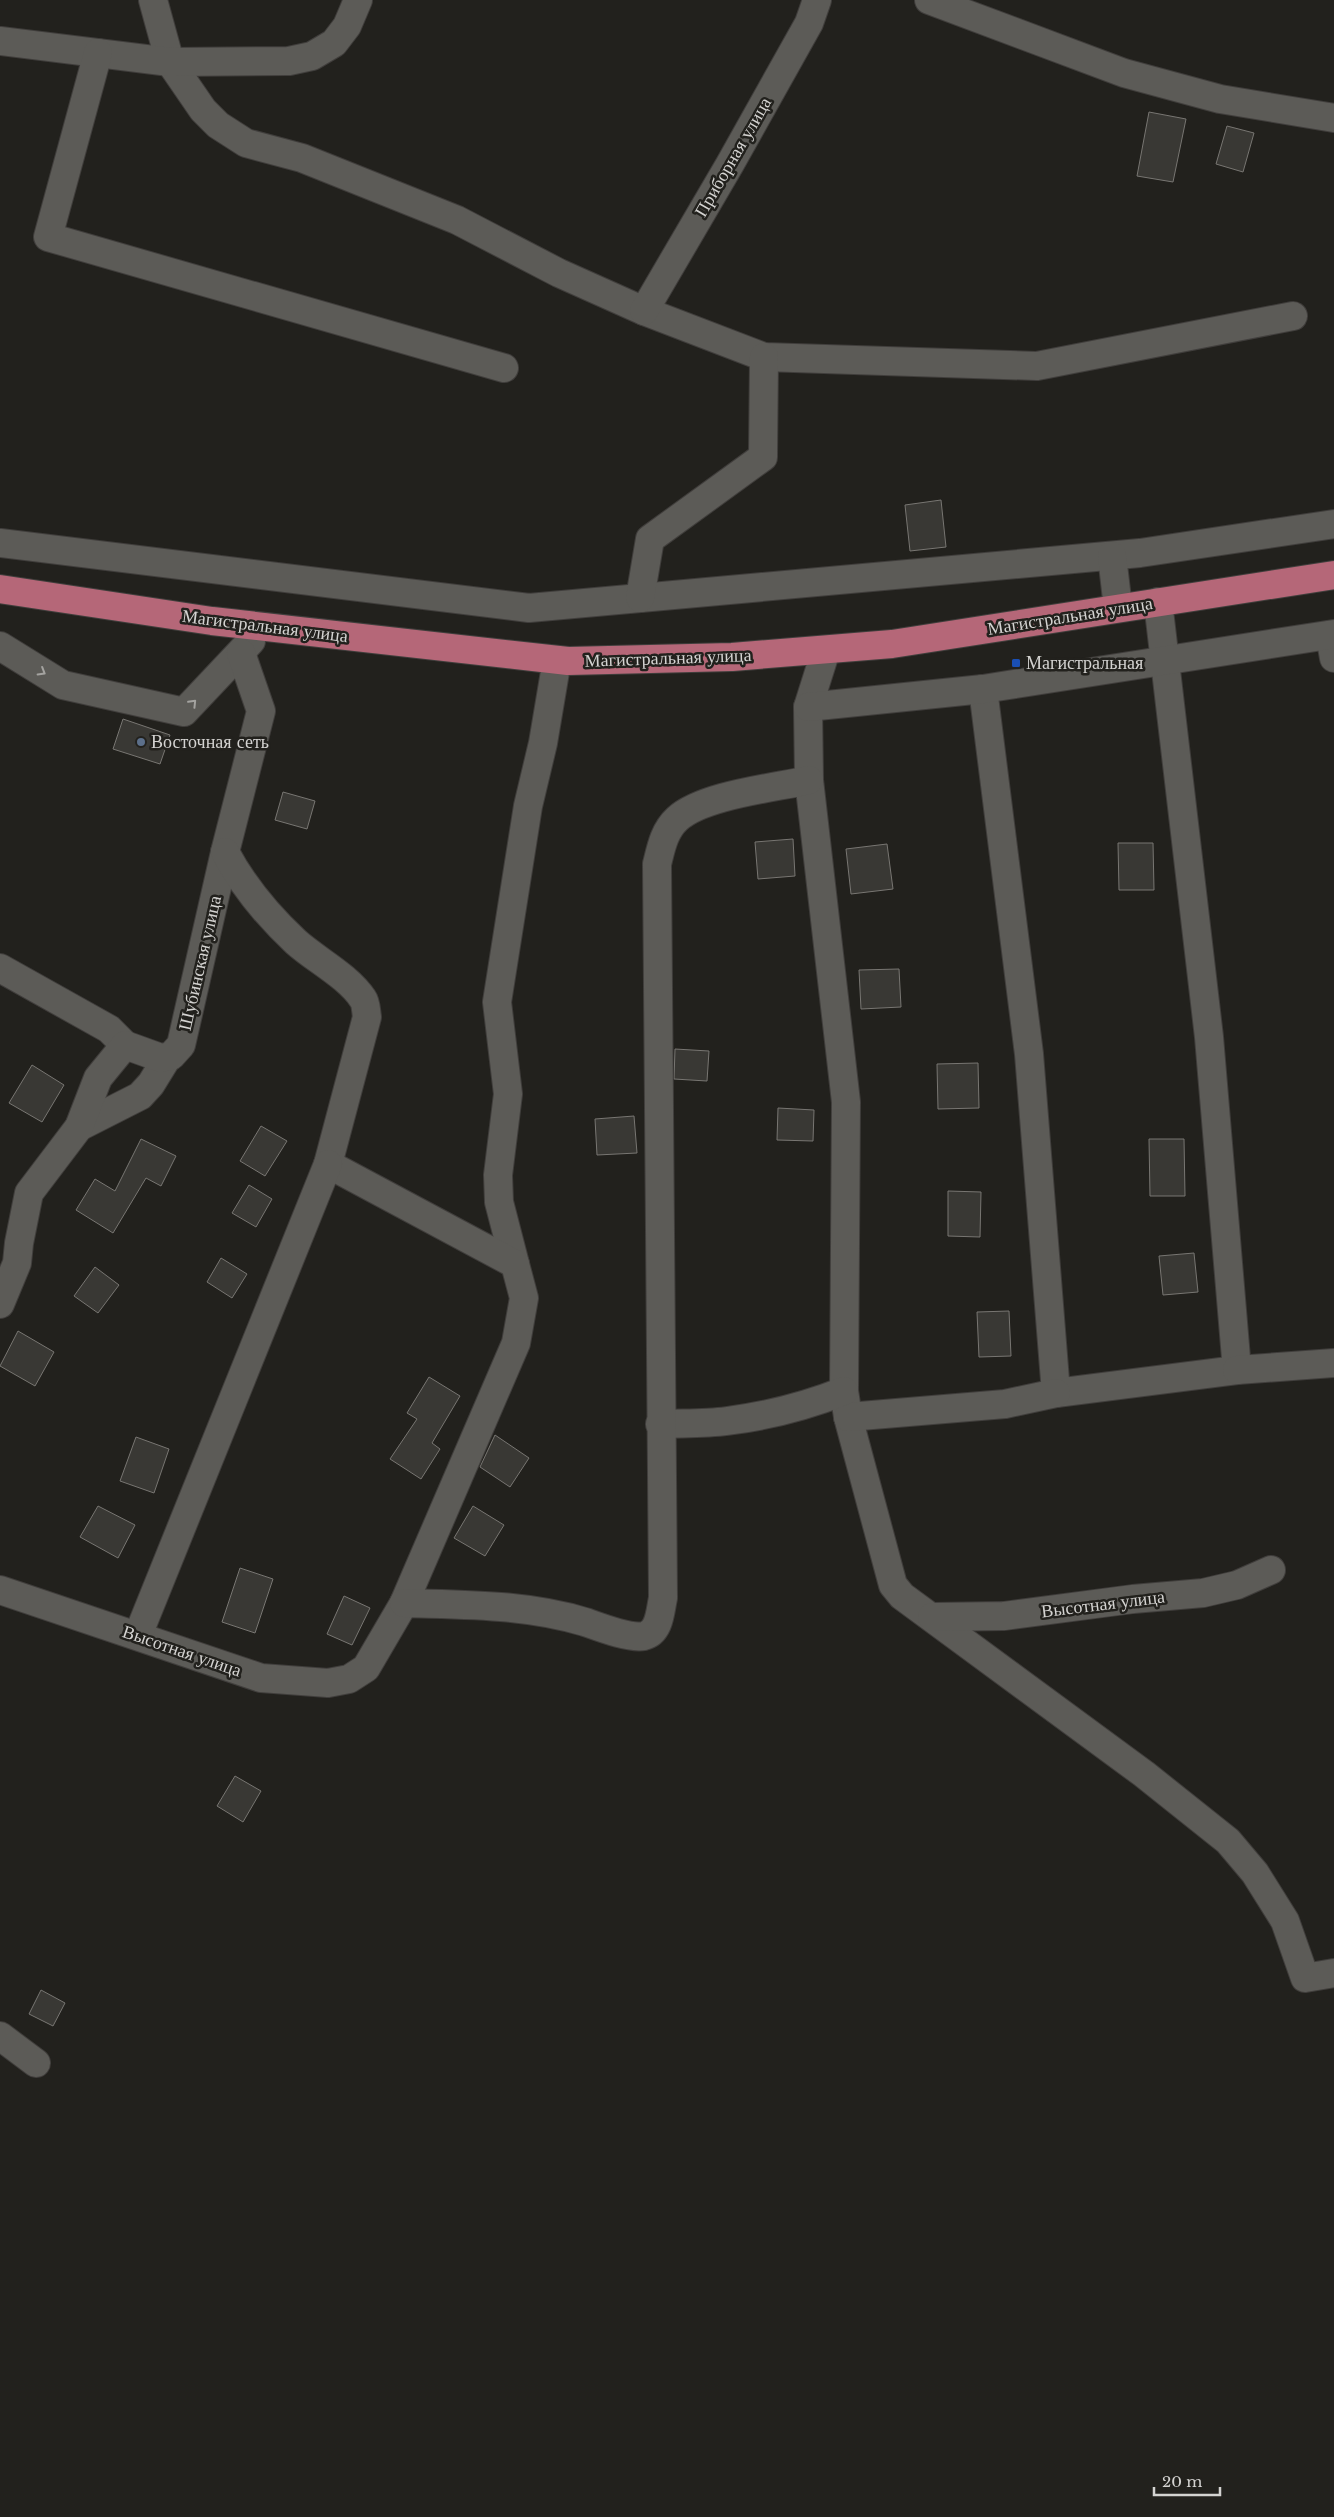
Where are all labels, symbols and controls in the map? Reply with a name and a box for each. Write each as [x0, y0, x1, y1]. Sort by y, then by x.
street label: Приборная улица [690, 93, 776, 221]
street label: Магистральная улица [986, 592, 1154, 640]
street label: Магистральная улица [181, 605, 349, 647]
street label: Магистральная улица [584, 644, 752, 672]
place label: Магистральная [1026, 652, 1143, 674]
marker: Магистральная [1010, 657, 1022, 669]
one-way arrow [36, 665, 45, 675]
one-way arrow [187, 699, 196, 708]
place label: Восточная сеть [151, 731, 269, 753]
marker: Восточная сеть [135, 736, 147, 748]
street label: Шубинская улица [174, 893, 226, 1033]
street label: Высотная улица [1040, 1586, 1166, 1622]
street label: Высотная улица [120, 1620, 244, 1682]
scale bar [1154, 2464, 1220, 2496]
text: 20 m [1162, 2472, 1202, 2491]

